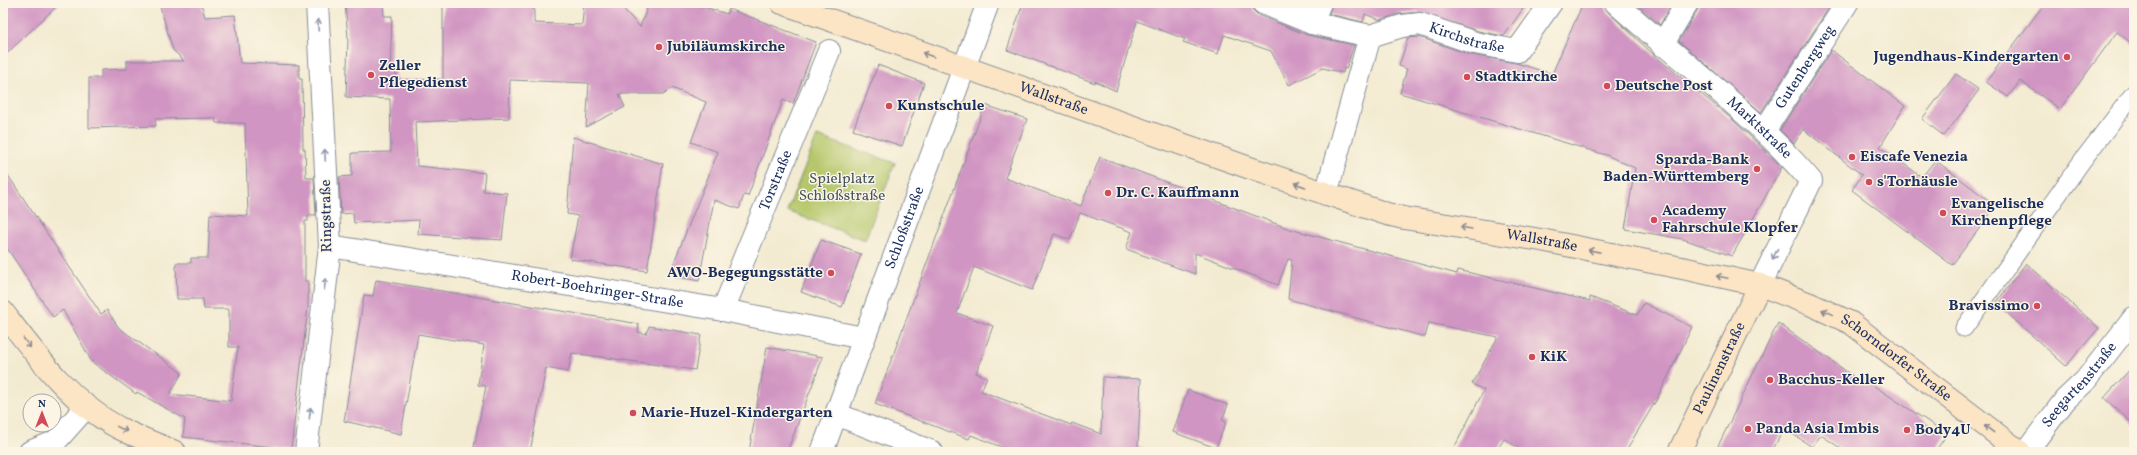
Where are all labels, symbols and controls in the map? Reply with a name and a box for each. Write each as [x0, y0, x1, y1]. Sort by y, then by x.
street label: Kirchstraße [1426, 17, 1506, 59]
one-way arrow [314, 19, 321, 32]
street label: Gutenbergweg [1770, 21, 1841, 113]
place label: Jubiläumskirche [666, 37, 785, 58]
marker: Jubiläumskirche [654, 42, 664, 52]
place label: Jugendhaus-Kindergarten [1872, 47, 2059, 68]
one-way arrow [921, 51, 934, 58]
marker: Jugendhaus-Kindergarten [2062, 52, 2072, 62]
place label: Zeller Pflegedienst [379, 56, 467, 94]
place label: Stadtkirche [1475, 67, 1558, 88]
marker: Zeller Pflegedienst [366, 70, 376, 80]
marker: Stadtkirche [1462, 72, 1472, 82]
place label: Deutsche Post [1615, 76, 1713, 97]
street label: Wallstraße [1016, 77, 1091, 121]
marker: Deutsche Post [1602, 81, 1612, 91]
street label: Marktstraße [1722, 92, 1797, 164]
place label: Kunstschule [897, 96, 985, 117]
marker: Kunstschule [884, 101, 894, 111]
street label: Torstraße [754, 147, 798, 214]
place label: Eiscafe Venezia [1860, 147, 1968, 168]
one-way arrow [322, 149, 329, 162]
place label: Sparda-Bank Baden-Württemberg [1603, 150, 1749, 188]
marker: Eiscafe Venezia [1847, 152, 1857, 162]
marker: Sparda-Bank Baden-Württemberg [1752, 164, 1762, 174]
park label: Spielplatz Schloßstraße [799, 169, 885, 207]
place label: s'Torhäusle [1877, 172, 1958, 193]
marker: s'Torhäusle [1864, 177, 1874, 187]
street label: Ringstraße [316, 179, 338, 253]
one-way arrow [1294, 181, 1306, 189]
place label: Dr. C. Kauffmann [1116, 183, 1239, 204]
street label: Schloßstraße [880, 184, 930, 272]
marker: Dr. C. Kauffmann [1103, 188, 1113, 198]
place label: Evangelische Kirchenpflege [1951, 194, 2052, 232]
place label: Academy Fahrschule Klopfer [1662, 201, 1798, 239]
marker: Evangelische Kirchenpflege [1938, 208, 1948, 218]
marker: Academy Fahrschule Klopfer [1649, 215, 1659, 225]
one-way arrow [1460, 224, 1473, 232]
street label: Wallstraße [1505, 224, 1579, 258]
one-way arrow [1588, 246, 1601, 254]
one-way arrow [1771, 248, 1778, 260]
place label: AWO-Begegungsstätte [667, 263, 823, 284]
street label: Robert-Boehringer-Straße [510, 265, 685, 314]
marker: AWO-Begegungsstätte [826, 268, 836, 278]
one-way arrow [1715, 272, 1728, 280]
one-way arrow [321, 278, 329, 291]
place label: Bravissimo [1949, 296, 2029, 317]
marker: Bravissimo [2032, 301, 2042, 311]
one-way arrow [1821, 308, 1833, 315]
street label: Schorndorfer Straße [1837, 309, 1956, 407]
street label: Paulinenstraße [1688, 319, 1751, 418]
one-way arrow [22, 337, 31, 348]
street label: Seegartenstraße [2037, 338, 2122, 432]
place label: KiK [1540, 347, 1567, 368]
marker: KiK [1527, 352, 1537, 362]
place label: Bacchus-Keller [1778, 370, 1885, 391]
marker: Bacchus-Keller [1765, 375, 1775, 385]
north arrow [22, 393, 62, 433]
text: N [38, 397, 46, 412]
place label: Marie-Huzel-Kindergarten [641, 403, 833, 424]
one-way arrow [306, 407, 314, 420]
marker: Marie-Huzel-Kindergarten [628, 408, 638, 418]
place label: Panda Asia Imbis [1756, 419, 1879, 440]
place label: Body4U [1915, 420, 1971, 441]
marker: Panda Asia Imbis [1743, 424, 1753, 434]
one-way arrow [1983, 424, 1994, 433]
marker: Body4U [1902, 425, 1912, 435]
one-way arrow [116, 426, 128, 433]

